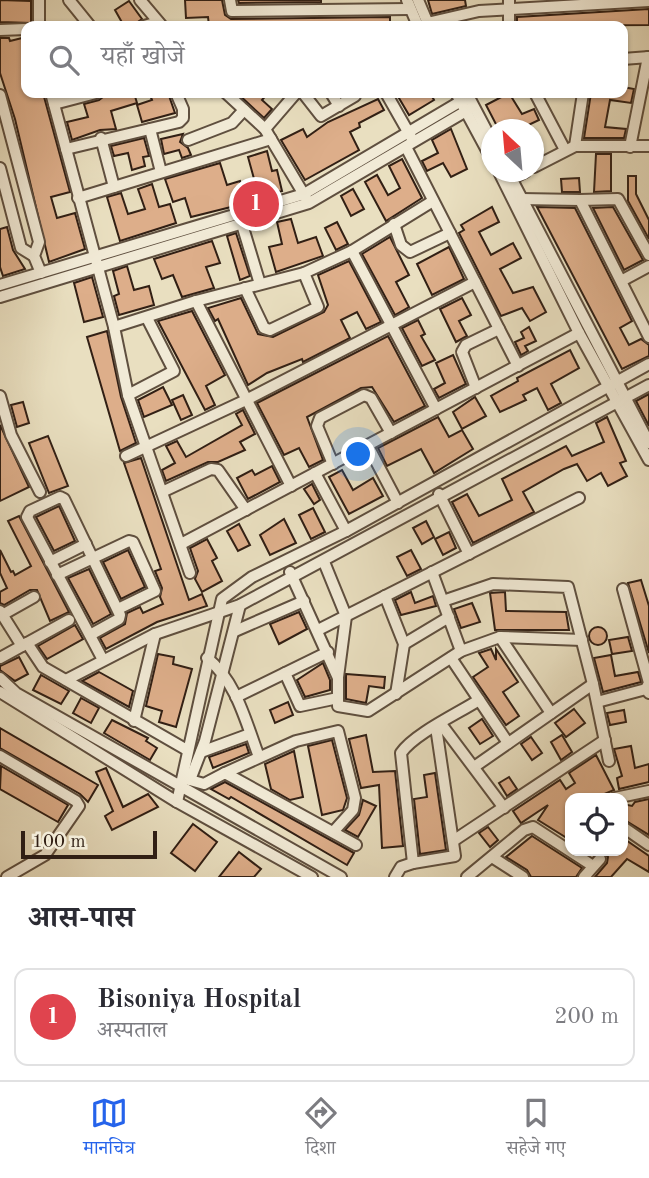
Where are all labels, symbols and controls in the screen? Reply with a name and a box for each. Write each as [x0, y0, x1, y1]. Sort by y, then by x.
search box [21, 21, 628, 98]
icon: search [45, 41, 83, 79]
text: यहाँ खोजें [101, 44, 184, 70]
north arrow [481, 119, 544, 182]
pin: 1 [233, 178, 279, 230]
your location [341, 437, 375, 471]
map controls [565, 793, 628, 856]
button: locate [565, 793, 628, 856]
scale bar [21, 828, 158, 860]
text: 100 m [32, 833, 85, 852]
text: आस-पास [28, 904, 135, 934]
text: Bisoniya Hospital [97, 987, 301, 1013]
text: 1 [46, 1005, 60, 1028]
text: 200 m [554, 1005, 619, 1028]
text: अस्पताल [97, 1019, 167, 1042]
tab: मानचित्र [83, 1094, 135, 1166]
tab: दिशा [302, 1094, 340, 1166]
tab: सहेजे गए [506, 1094, 566, 1166]

